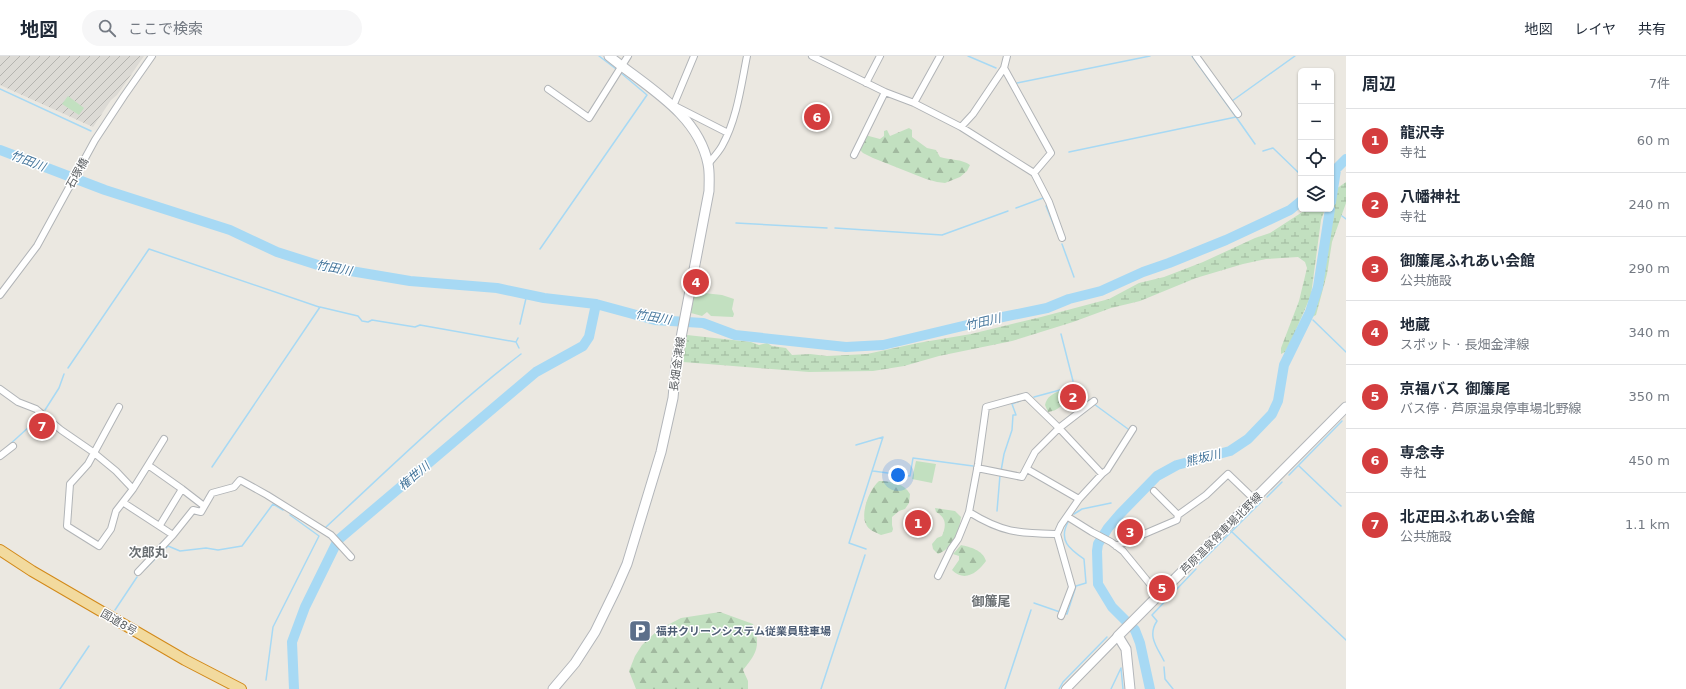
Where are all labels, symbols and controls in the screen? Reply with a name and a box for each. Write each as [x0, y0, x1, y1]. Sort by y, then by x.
search box [82, 10, 362, 46]
icon: search [96, 17, 118, 39]
text: 地図 [20, 18, 58, 40]
text: ここで検索 [128, 20, 203, 38]
text: 地図 [1524, 21, 1552, 37]
text: レイヤ [1574, 21, 1616, 37]
text: 共有 [1638, 21, 1666, 37]
map controls [1298, 68, 1334, 212]
button: + [1298, 68, 1334, 104]
text: 周辺 [1362, 74, 1396, 94]
text: 7件 [1649, 76, 1670, 91]
pin: 6 [804, 102, 830, 132]
button: − [1298, 104, 1334, 140]
text: 龍沢寺 [1400, 124, 1445, 142]
text: 1 [1370, 133, 1380, 148]
text: 60 m [1637, 133, 1670, 148]
button: locate [1298, 140, 1334, 176]
text: 寺社 [1400, 145, 1426, 160]
water label: 竹田川 [9, 148, 49, 175]
street label: 石塚橋 [64, 156, 91, 191]
button: layers [1298, 176, 1334, 212]
text: 八幡神社 [1400, 188, 1460, 206]
text: 2 [1370, 197, 1380, 212]
text: 240 m [1628, 197, 1670, 212]
text: 寺社 [1400, 209, 1426, 224]
text: 御簾尾ふれあい会館 [1400, 252, 1535, 270]
water label: 竹田川 [315, 258, 355, 279]
text: 3 [1370, 261, 1380, 276]
text: 290 m [1628, 261, 1670, 276]
pin: 4 [683, 267, 709, 297]
text: 公共施設 [1400, 273, 1452, 288]
water label: 竹田川 [634, 307, 674, 327]
water label: 竹田川 [964, 311, 1004, 333]
text: 地蔵 [1400, 316, 1430, 334]
text: 4 [1370, 325, 1380, 340]
text: 340 m [1628, 325, 1670, 340]
street label: 長畑金津線 [667, 336, 688, 392]
text: スポット · 長畑金津線 [1400, 337, 1529, 352]
text: 京福バス 御簾尾 [1400, 380, 1510, 398]
pin: 2 [1060, 382, 1086, 412]
text: 5 [1370, 389, 1380, 404]
text: 350 m [1628, 389, 1670, 404]
text: バス停 · 芦原温泉停車場北野線 [1400, 401, 1581, 416]
pin: 7 [29, 411, 55, 441]
text: 専念寺 [1400, 444, 1445, 462]
water label: 熊坂川 [1184, 446, 1224, 469]
text: 6 [1370, 453, 1380, 468]
text: 450 m [1628, 453, 1670, 468]
water label: 権世川 [396, 458, 434, 493]
your location [888, 465, 908, 485]
text: 寺社 [1400, 465, 1426, 480]
street label: 芦原温泉停車場北野線 [1178, 490, 1265, 577]
pin: 1 [905, 508, 931, 538]
text: 北疋田ふれあい会館 [1400, 508, 1535, 526]
pin: 3 [1117, 517, 1143, 547]
text: 7 [1370, 517, 1380, 532]
text: 1.1 km [1625, 517, 1670, 532]
text: 公共施設 [1400, 529, 1452, 544]
district label: 次郎丸 [128, 545, 168, 560]
pin: 5 [1149, 573, 1175, 603]
district label: 御簾尾 [971, 594, 1011, 609]
street label: 国道8号 [98, 607, 139, 638]
parking icon: 福井クリーンシステム従業員駐車場 [627, 618, 653, 644]
place label: 福井クリーンシステム従業員駐車場 [656, 625, 831, 638]

